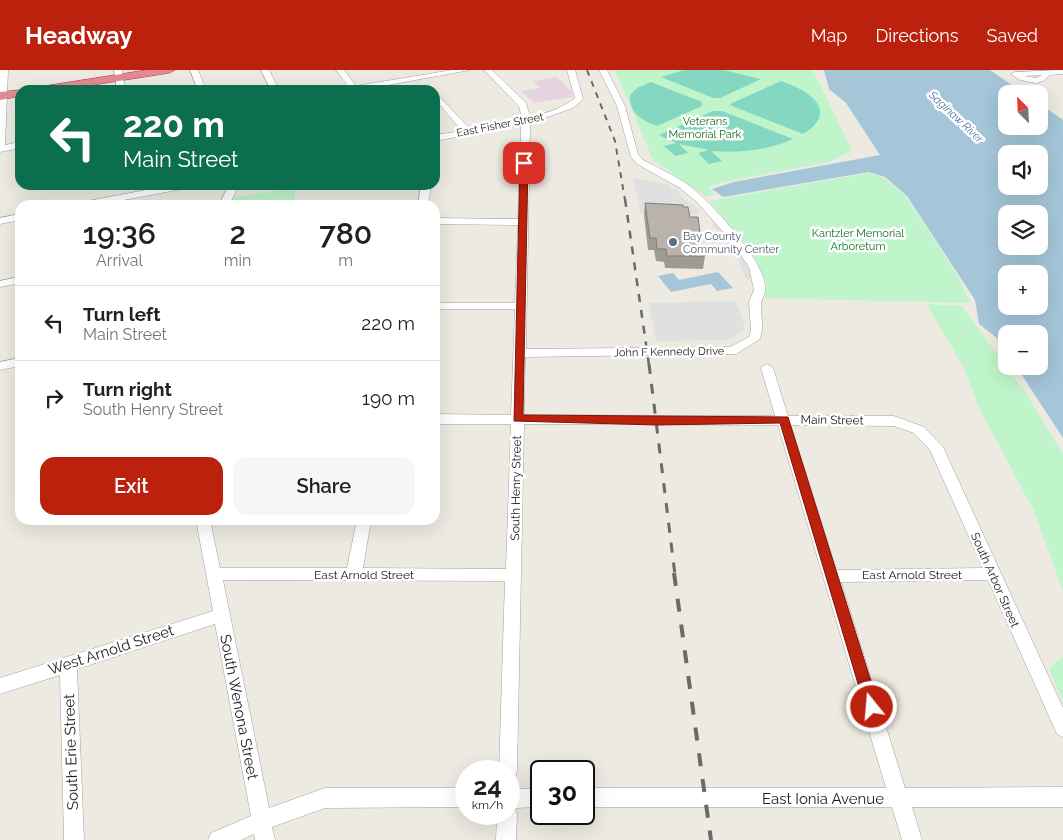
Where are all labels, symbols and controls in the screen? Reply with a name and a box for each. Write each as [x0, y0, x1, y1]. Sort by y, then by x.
text: Headway [25, 21, 133, 50]
text: Map [811, 25, 847, 46]
text: Directions [875, 25, 959, 46]
text: Saved [987, 25, 1038, 46]
north arrow [998, 85, 1048, 135]
map controls [998, 85, 1048, 375]
water label: Saginaw River [925, 88, 987, 146]
text: 220 m [123, 104, 225, 145]
icon: left [40, 105, 105, 170]
street label: East Fisher Street [455, 110, 545, 140]
park label: Veterans Memorial Park [669, 115, 742, 141]
pin [503, 142, 545, 184]
button: sound [998, 145, 1048, 195]
text: Main Street [123, 146, 238, 172]
icon: arrive [510, 149, 538, 177]
button: layers [998, 205, 1048, 255]
text: 19:36 [83, 216, 156, 251]
text: 2 [229, 216, 246, 251]
text: 780 [319, 216, 372, 251]
park label: Kantzler Memorial Arboretum [812, 227, 904, 253]
place label: Bay County Community Center [683, 230, 779, 256]
marker: Bay County Community Center [667, 236, 679, 248]
text: Arrival [96, 251, 143, 270]
text: min [224, 251, 251, 270]
text: m [338, 251, 353, 270]
button: + [998, 265, 1048, 315]
text: Turn left [83, 303, 160, 325]
icon: left [40, 309, 68, 337]
text: 220 m [361, 312, 415, 334]
text: Main Street [83, 325, 167, 344]
button: − [998, 325, 1048, 375]
street label: John F Kennedy Drive [614, 345, 725, 359]
text: Turn right [83, 378, 172, 400]
icon: right [40, 384, 68, 412]
text: 190 m [362, 387, 415, 409]
text: South Henry Street [83, 400, 223, 419]
street label: Main Street [800, 412, 864, 428]
street label: South Henry Street [508, 435, 524, 541]
button: Exit [40, 457, 223, 515]
button: Share [233, 457, 415, 515]
street label: South Arbor Street [968, 530, 1022, 630]
street label: East Arnold Street [314, 568, 414, 582]
street label: East Arnold Street [862, 568, 962, 582]
street label: West Arnold Street [46, 621, 176, 679]
street label: South Wenona Street [216, 633, 262, 781]
position arrow [845, 680, 897, 732]
street label: South Erie Street [60, 694, 82, 810]
speed limit sign: 30 [530, 760, 595, 825]
text: 24 [473, 771, 502, 801]
street label: East Ionia Avenue [762, 790, 884, 808]
text: km/h [472, 798, 503, 812]

